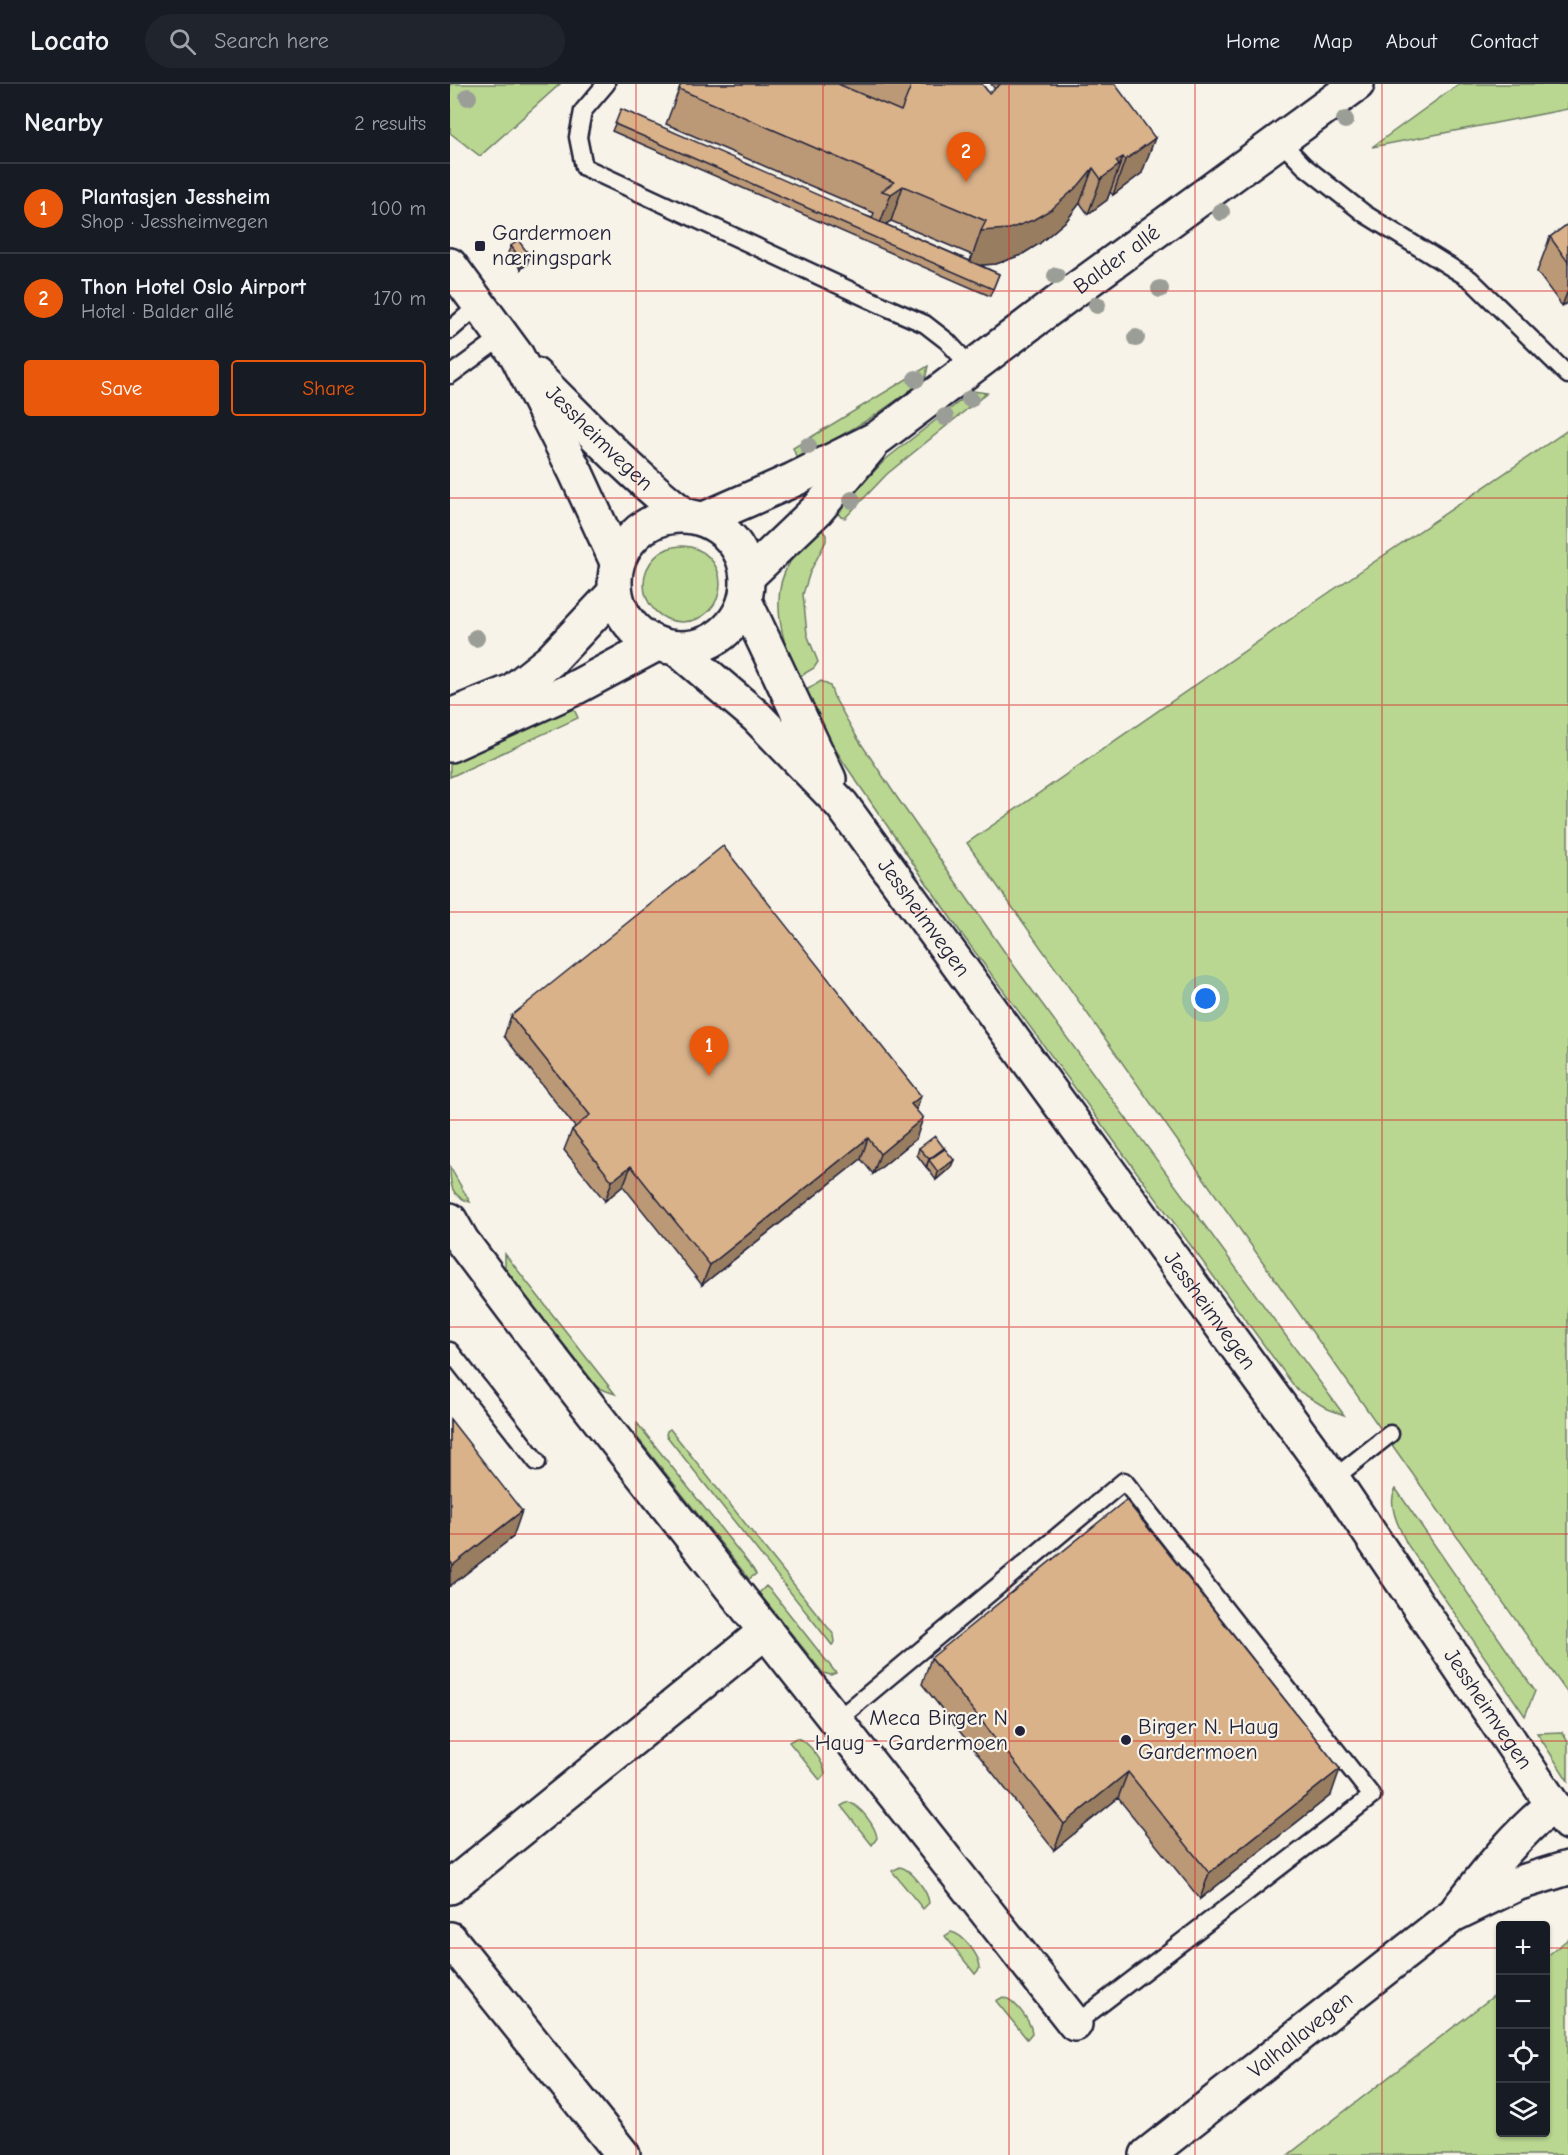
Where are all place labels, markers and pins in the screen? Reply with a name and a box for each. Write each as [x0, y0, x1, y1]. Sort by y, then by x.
pin: 2 [946, 132, 986, 182]
place label: Gardermoen næringspark [492, 220, 612, 271]
marker: Gardermoen næringspark [473, 239, 487, 253]
pin: 1 [690, 1026, 728, 1076]
place label: Meca Birger N Haug - Gardermoen [815, 1705, 1008, 1756]
place label: Birger N. Haug Gardermoen [1138, 1714, 1279, 1765]
marker: Meca Birger N Haug - Gardermoen [1013, 1724, 1027, 1738]
marker: Birger N. Haug Gardermoen [1119, 1733, 1133, 1747]

